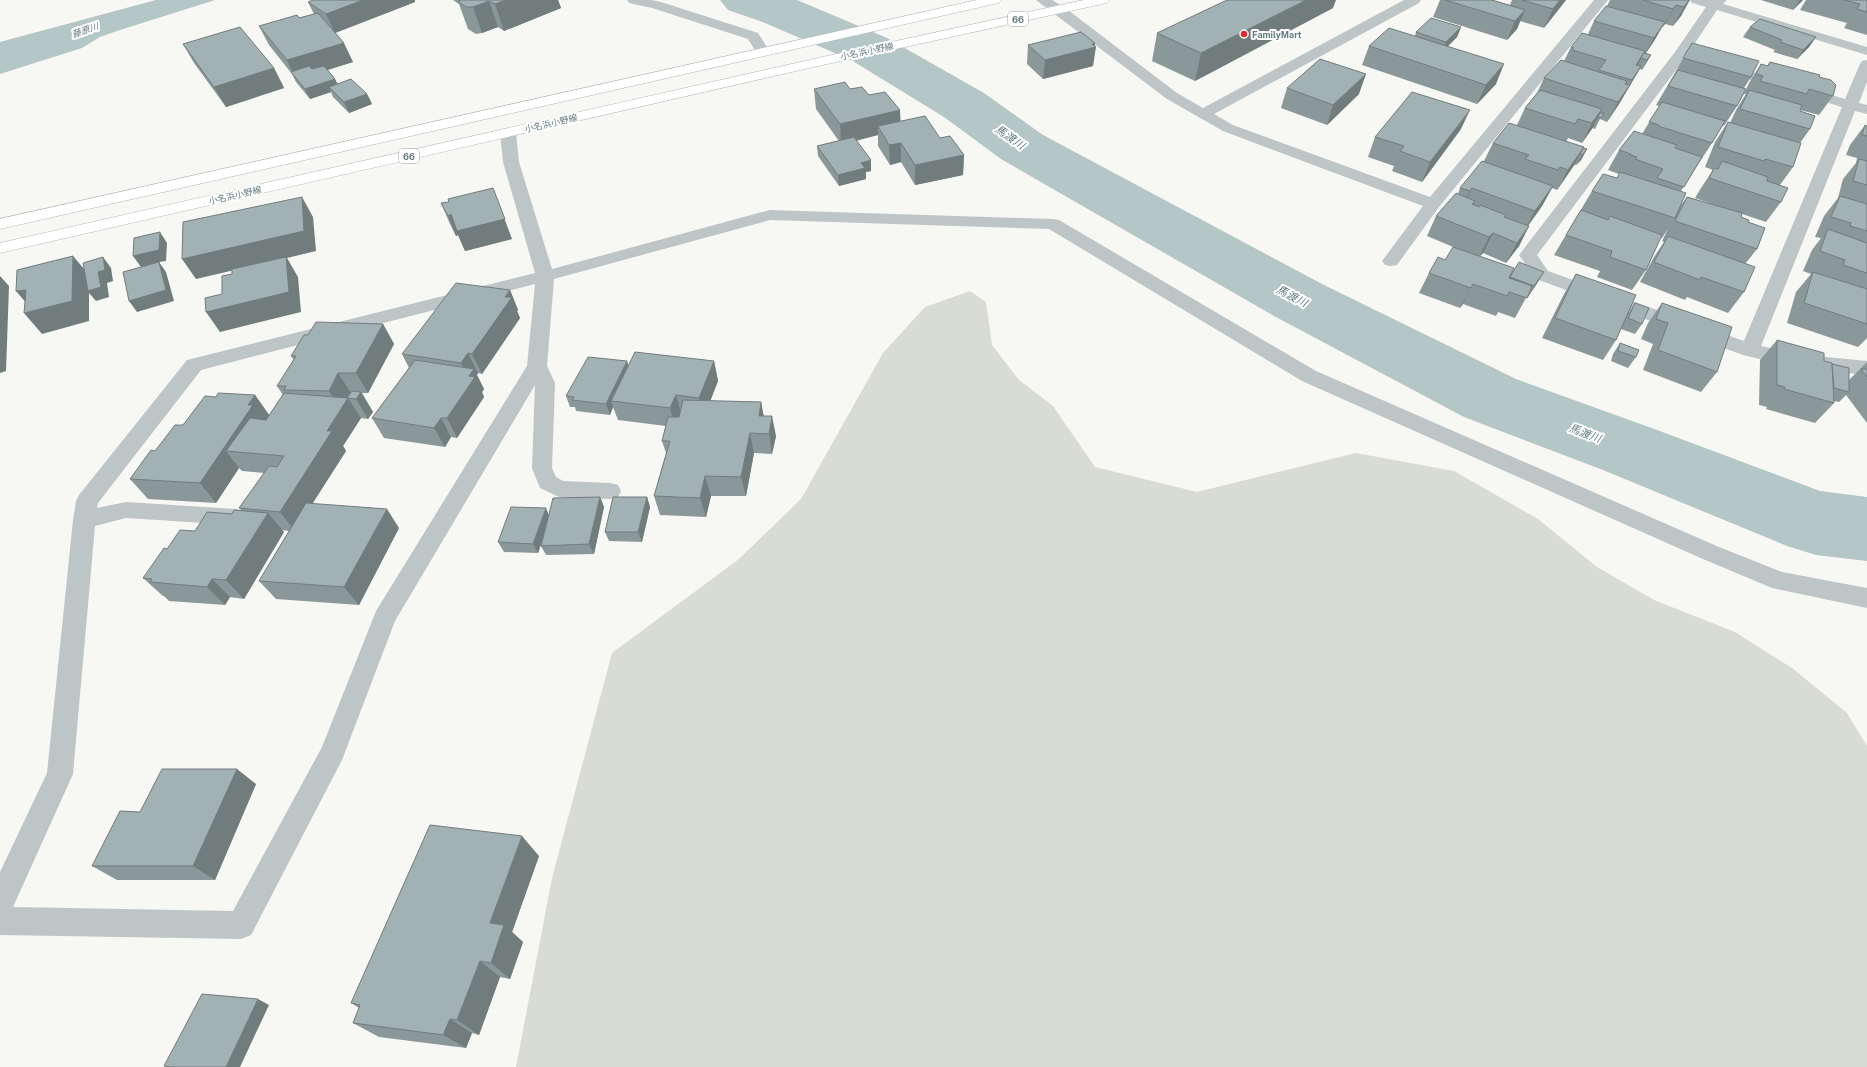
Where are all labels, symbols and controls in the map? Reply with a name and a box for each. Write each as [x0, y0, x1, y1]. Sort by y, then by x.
road number: 66 [1008, 12, 1028, 26]
water label: 藤原川 [70, 20, 100, 40]
marker: FamilyMart [1239, 29, 1249, 39]
place label: FamilyMart [1252, 29, 1302, 40]
street label: 小名浜小野線 [839, 40, 896, 62]
street label: 小名浜小野線 [523, 111, 580, 134]
water label: 馬渡川 [993, 123, 1028, 152]
road number: 66 [399, 149, 419, 163]
street label: 小名浜小野線 [207, 183, 264, 206]
water label: 馬渡川 [1275, 283, 1310, 310]
water label: 馬渡川 [1567, 422, 1603, 445]

